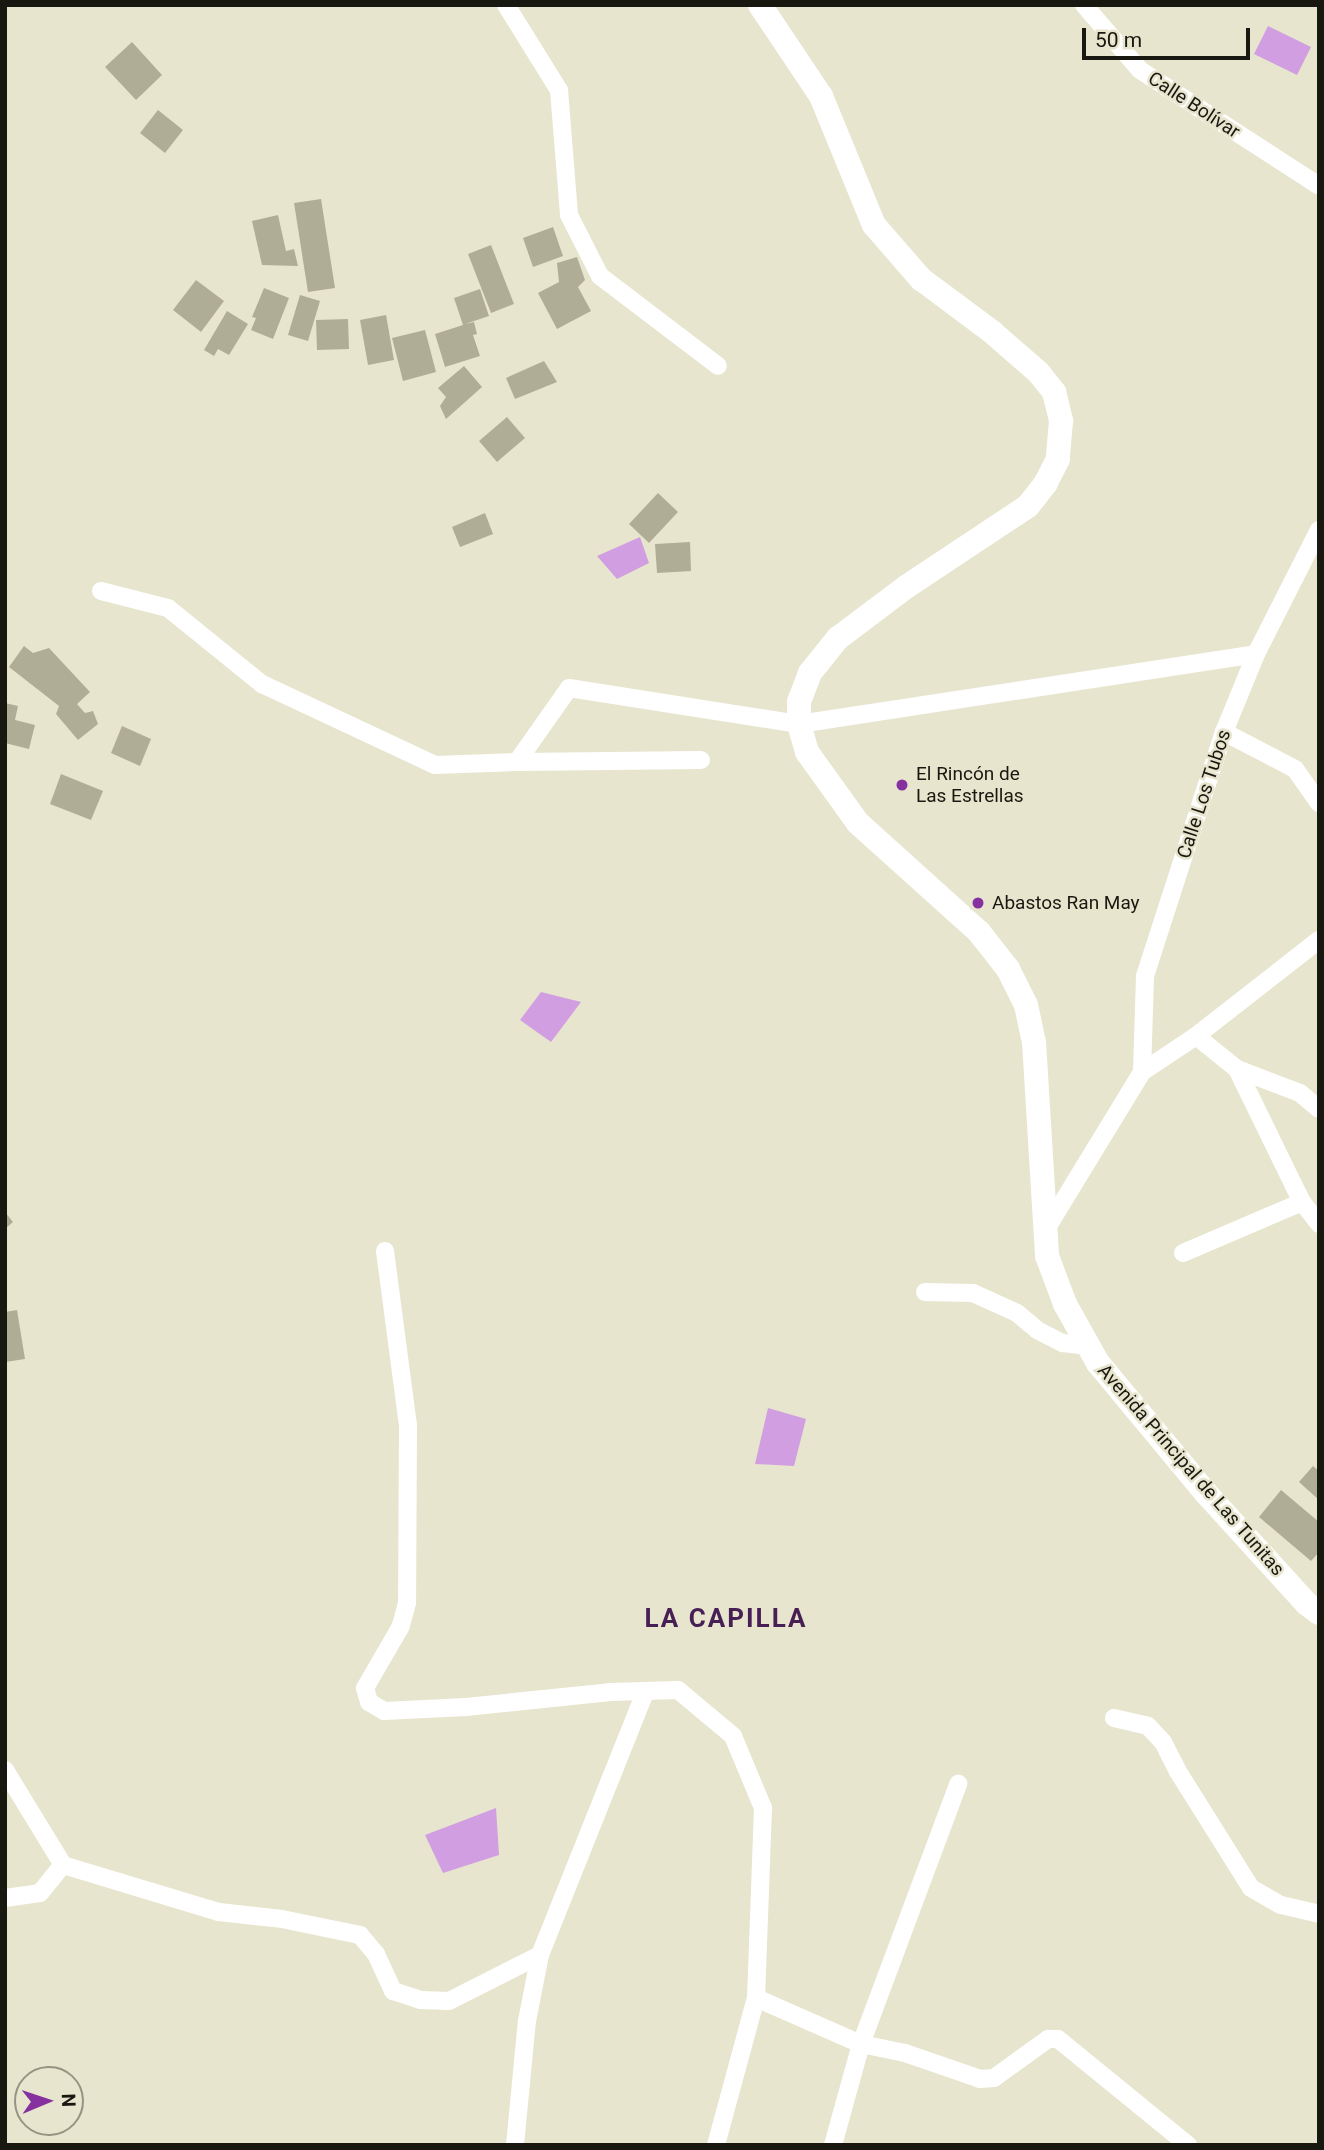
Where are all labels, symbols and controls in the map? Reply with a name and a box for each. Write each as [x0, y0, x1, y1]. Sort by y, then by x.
scale bar [1086, 14, 1254, 58]
text: 50 m [1095, 28, 1142, 52]
street label: Calle Bolívar [1144, 67, 1244, 143]
street label: Calle Los Tubos [1172, 726, 1236, 862]
place label: El Rincón de Las Estrellas [916, 763, 1024, 807]
marker: El Rincón de Las Estrellas [894, 777, 910, 793]
place label: Abastos Ran May [992, 892, 1140, 914]
marker: Abastos Ran May [970, 895, 986, 911]
street label: Avenida Principal de Las Tunitas [1093, 1359, 1289, 1581]
district label: LA CAPILLA [646, 1603, 806, 1635]
north arrow [14, 2066, 84, 2136]
text: N [57, 2093, 80, 2107]

